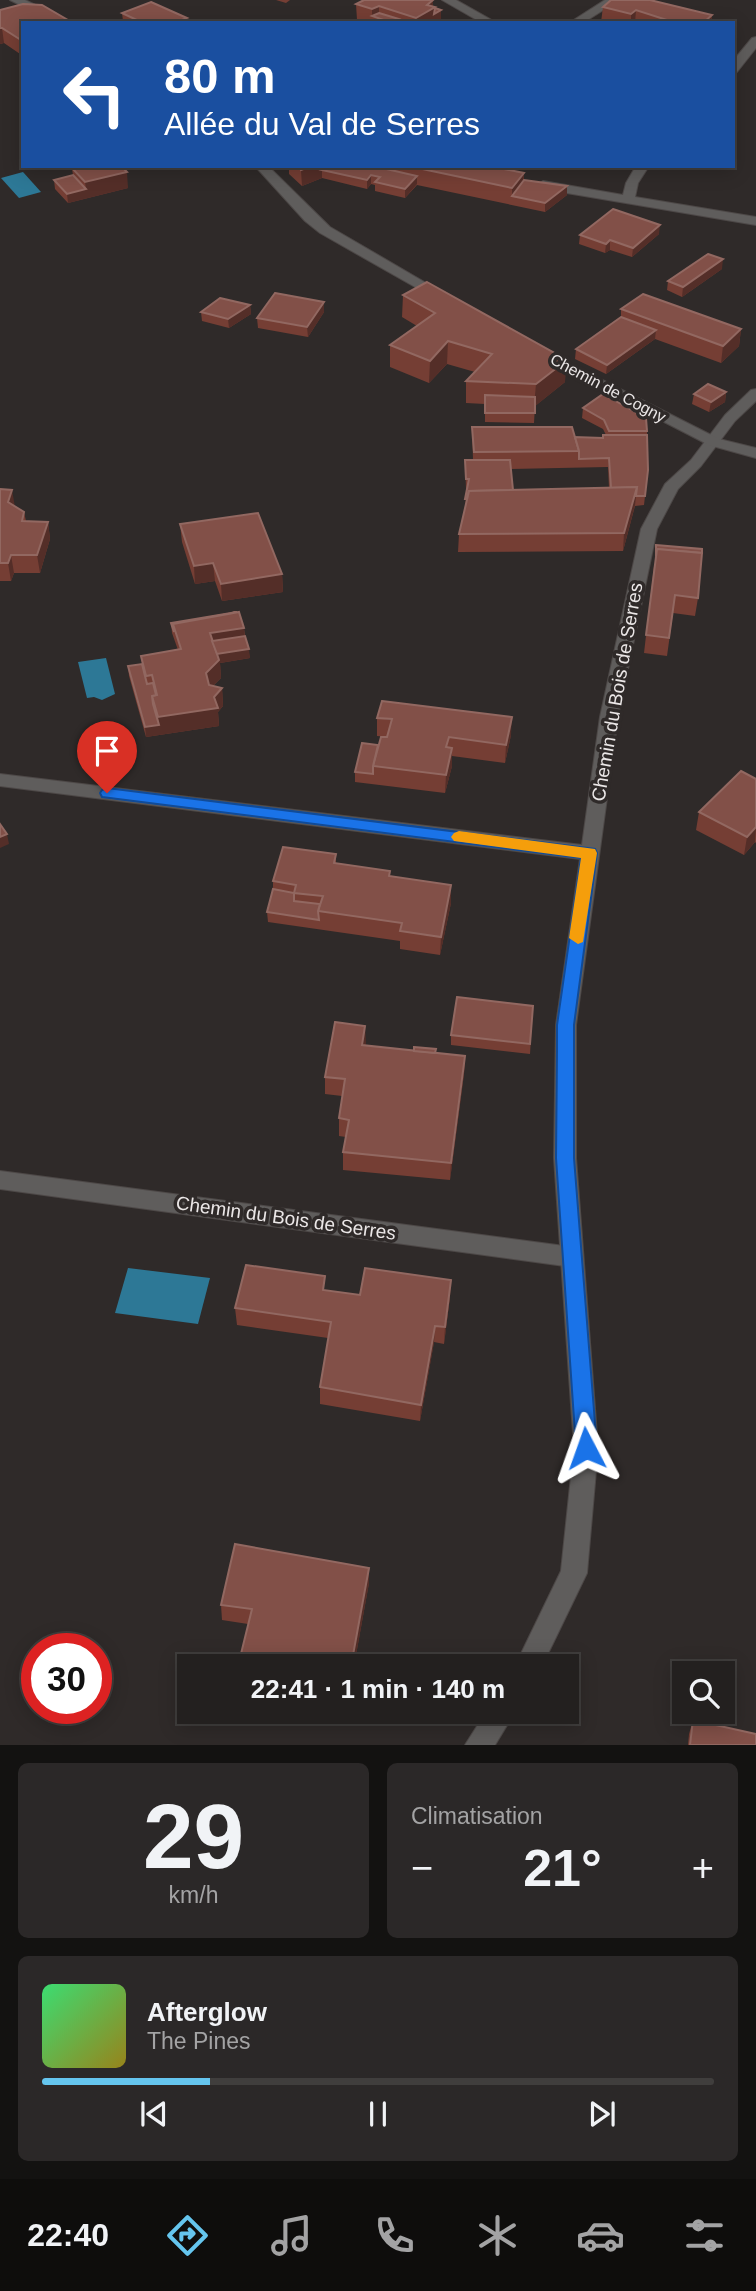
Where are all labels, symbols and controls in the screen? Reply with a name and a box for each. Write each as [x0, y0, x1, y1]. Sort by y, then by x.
icon: left [49, 49, 140, 140]
text: 80 m [164, 49, 276, 103]
text: Allée du Val de Serres [164, 106, 480, 142]
street label: Chemin de Cogny [547, 350, 669, 426]
street label: Chemin du Bois de Serres [587, 581, 647, 803]
pin [77, 721, 137, 793]
icon: arrive [88, 732, 126, 770]
street label: Chemin du Bois de Serres [175, 1192, 397, 1244]
position arrow [549, 1411, 623, 1485]
speed limit sign: 30 [21, 1633, 112, 1724]
map controls [672, 1661, 735, 1724]
button: search [672, 1661, 735, 1724]
text: 22:41 · 1 min · 140 m [251, 1674, 505, 1704]
text: 29 [143, 1786, 244, 1887]
text: Climatisation [411, 1803, 543, 1829]
text: 21° [523, 1839, 602, 1897]
text: − [411, 1847, 433, 1889]
text: + [692, 1847, 714, 1889]
text: km/h [169, 1882, 218, 1908]
text: Afterglow [147, 1997, 267, 2027]
text: The Pines [147, 2028, 251, 2054]
icon: previous [135, 2095, 173, 2133]
icon: pause [359, 2095, 397, 2133]
icon: next [583, 2095, 621, 2133]
icon: directions [163, 2211, 212, 2260]
icon: music [267, 2211, 316, 2260]
icon: phone [370, 2211, 419, 2260]
icon: climate [473, 2211, 522, 2260]
icon: car [576, 2211, 625, 2260]
icon: filters [680, 2211, 729, 2260]
text: 22:40 [27, 2217, 109, 2253]

